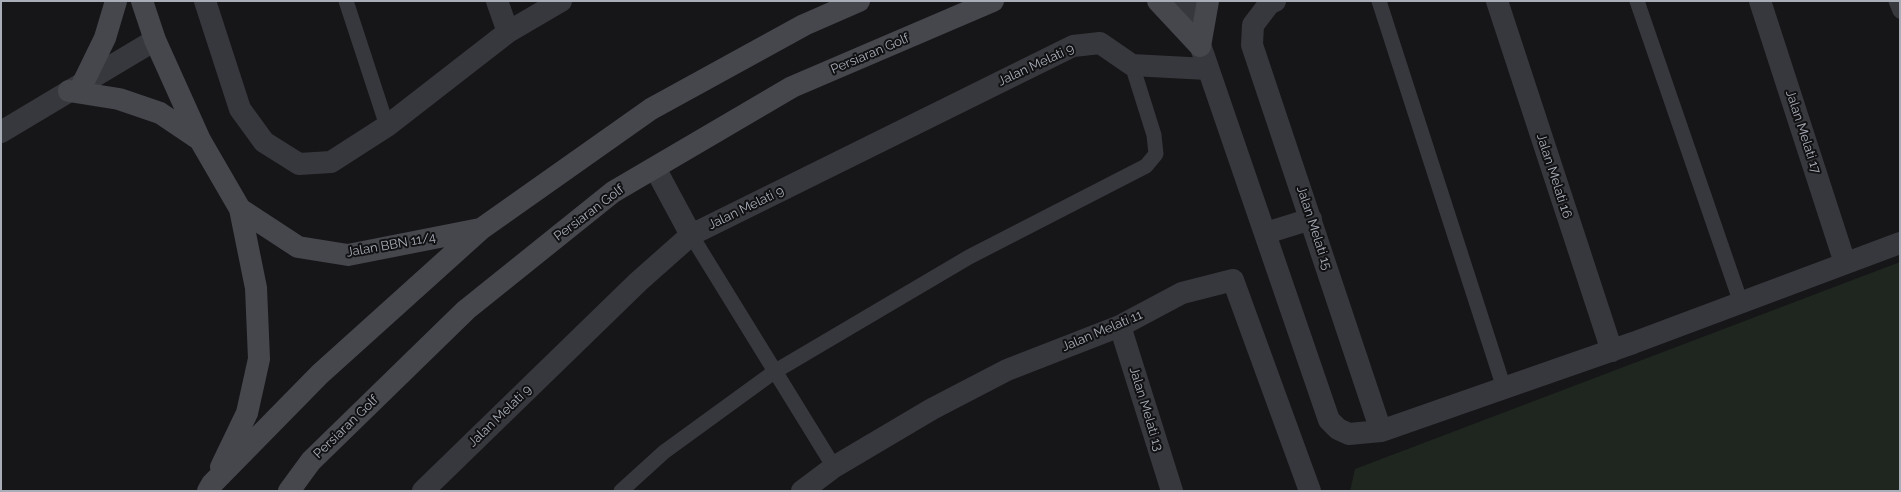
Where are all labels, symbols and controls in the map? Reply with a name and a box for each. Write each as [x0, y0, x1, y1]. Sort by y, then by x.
street label: Persiaran Golf [828, 30, 912, 78]
street label: Jalan Melati 9 [995, 41, 1077, 89]
street label: Jalan Melati 17 [1782, 88, 1824, 176]
street label: Jalan Melati 16 [1533, 132, 1575, 220]
street label: Persiaran Golf [551, 182, 627, 244]
street label: Jalan Melati 9 [706, 183, 786, 233]
street label: Jalan Melati 15 [1293, 184, 1335, 272]
street label: Jalan BBN 11/4 [345, 229, 437, 261]
street label: Jalan Melati 11 [1059, 307, 1145, 355]
street label: Jalan Melati 13 [1126, 365, 1166, 453]
street label: Jalan Melati 9 [465, 382, 535, 450]
street label: Persiaran Golf [310, 392, 382, 462]

